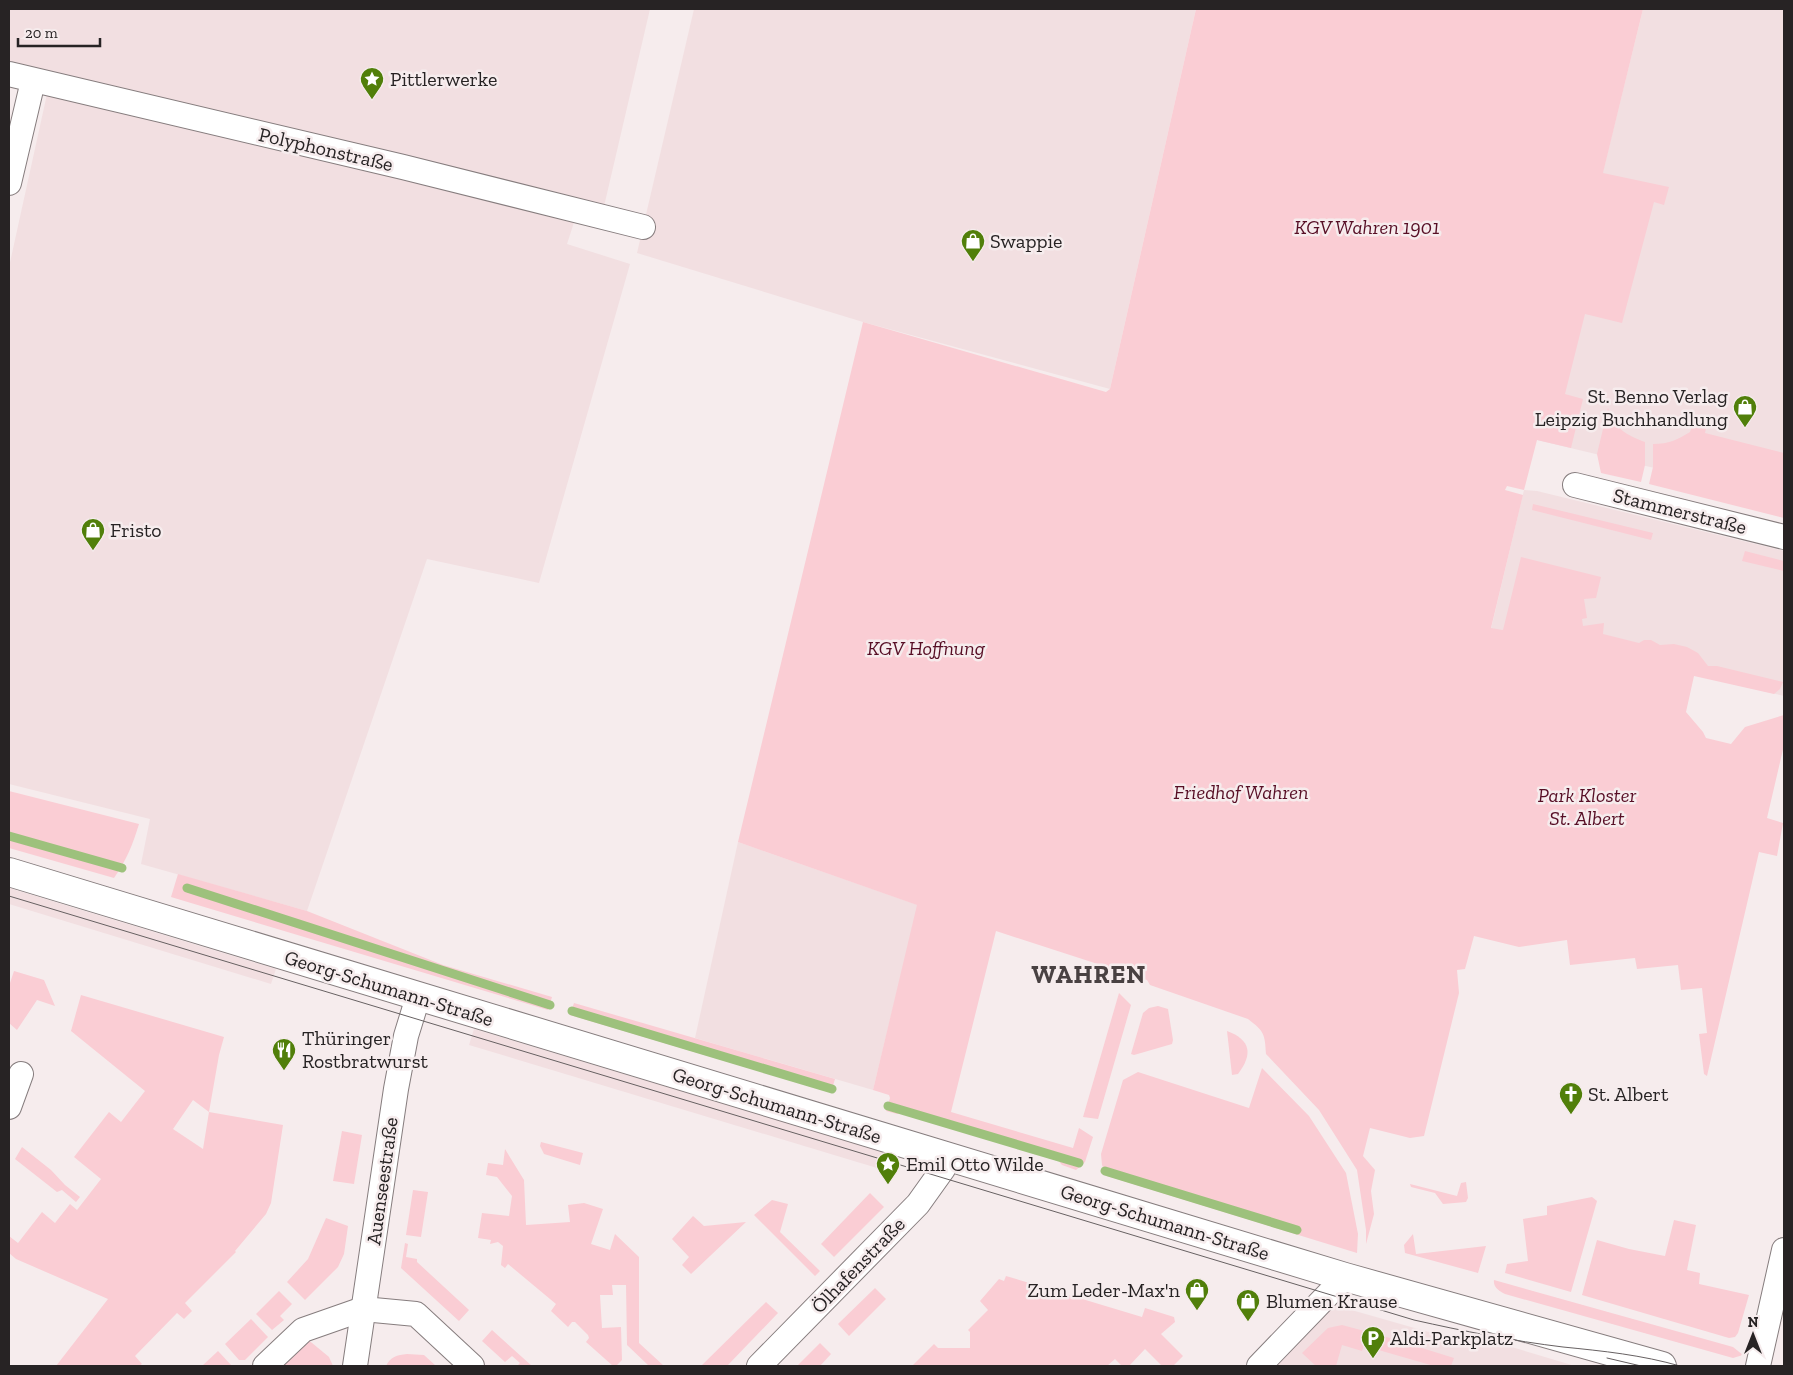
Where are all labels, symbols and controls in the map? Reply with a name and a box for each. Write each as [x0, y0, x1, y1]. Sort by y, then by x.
scale bar [18, 15, 100, 47]
text: 20 m [25, 24, 58, 42]
place icon: Pittlerwerke [359, 66, 385, 100]
place label: Pittlerwerke [390, 67, 497, 91]
street label: Polyphonstraße [256, 122, 396, 176]
park label: KGV Wahren 1901 [1294, 215, 1440, 239]
shop icon: Swappie [960, 228, 986, 262]
place label: Swappie [990, 229, 1063, 253]
place label: St. Benno Verlag Leipzig Buchhandlung [1535, 384, 1728, 431]
shop icon: St. Benno Verlag Leipzig Buchhandlung [1732, 394, 1758, 428]
street label: Stammerstraße [1611, 483, 1749, 539]
shop icon: Fristo [80, 517, 106, 551]
place label: Fristo [110, 518, 162, 542]
park label: KGV Hoffnung [867, 636, 986, 660]
park label: Friedhof Wahren [1174, 780, 1308, 804]
park label: Park Kloster St. Albert [1538, 783, 1636, 830]
street label: Georg-Schumann-Straße [282, 945, 496, 1031]
district label: WAHREN [1032, 959, 1146, 989]
place label: Thüringer Rostbratwurst [302, 1026, 428, 1073]
restaurant icon: Thüringer Rostbratwurst [271, 1037, 297, 1071]
street label: Georg-Schumann-Straße [670, 1062, 884, 1148]
church icon: St. Albert [1558, 1081, 1584, 1115]
place label: St. Albert [1588, 1082, 1669, 1106]
street label: Auenseestraße [361, 1115, 403, 1247]
place icon: Emil Otto Wilde [875, 1151, 901, 1185]
place label: Emil Otto Wilde [906, 1152, 1044, 1176]
street label: Georg-Schumann-Straße [1058, 1179, 1272, 1265]
street label: Ölhafenstraße [806, 1212, 910, 1318]
shop icon: Zum Leder-Max'n [1184, 1277, 1210, 1311]
place label: Zum Leder-Max'n [1027, 1278, 1181, 1302]
shop icon: Blumen Krause [1235, 1288, 1261, 1322]
place label: Blumen Krause [1266, 1289, 1397, 1313]
north arrow [1728, 1310, 1778, 1360]
text: N [1748, 1314, 1759, 1331]
parking icon: Aldi-Parkplatz [1360, 1325, 1386, 1359]
place label: Aldi-Parkplatz [1390, 1326, 1513, 1350]

